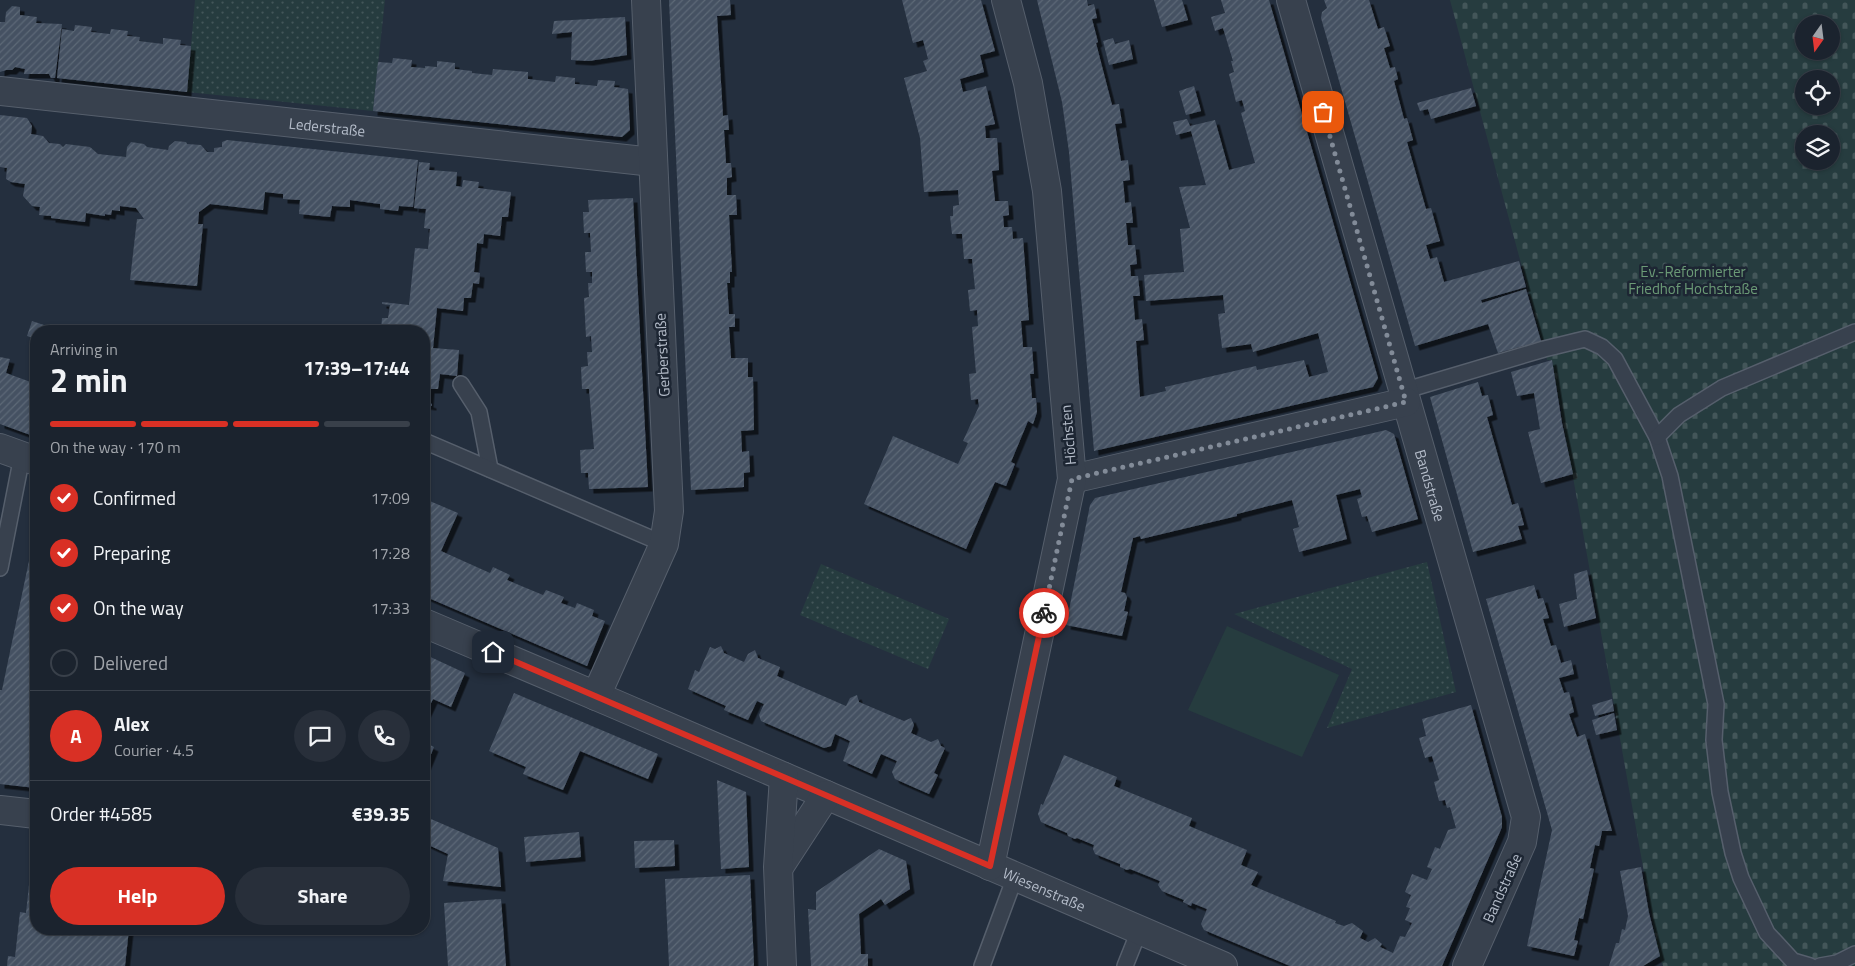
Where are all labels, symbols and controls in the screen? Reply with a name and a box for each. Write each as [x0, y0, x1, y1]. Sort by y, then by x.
north arrow [1795, 15, 1840, 60]
map controls [1795, 15, 1840, 170]
button: locate [1795, 70, 1840, 115]
pin [1302, 91, 1344, 133]
icon: bag [1309, 98, 1337, 126]
street label: Lederstraße [288, 111, 366, 142]
button: layers [1795, 125, 1840, 170]
park label: Ev.-Reformierter Friedhof Hochstraße [1628, 260, 1758, 300]
street label: Gerberstraße [648, 313, 676, 397]
text: Arriving in [50, 337, 118, 361]
text: 17:39–17:44 [303, 353, 410, 382]
text: 2 min [50, 356, 128, 404]
street label: Höchsten [1054, 404, 1082, 466]
text: On the way · 170 m [50, 435, 181, 459]
street label: Bandstraße [1409, 447, 1452, 524]
text: Confirmed [93, 483, 176, 512]
icon: check [50, 484, 78, 512]
text: 17:09 [371, 486, 410, 510]
text: Preparing [93, 538, 170, 567]
icon: check [50, 539, 78, 567]
text: 17:28 [371, 541, 410, 565]
courier [1019, 588, 1069, 638]
text: On the way [93, 593, 184, 622]
icon: check [50, 594, 78, 622]
text: 17:33 [371, 596, 410, 620]
icon: bike [1030, 599, 1058, 627]
pin [472, 631, 514, 673]
icon: home [479, 638, 507, 666]
text: Delivered [93, 648, 168, 677]
text: Alex [114, 709, 149, 738]
button: chat [294, 710, 346, 762]
button: phone [358, 710, 410, 762]
text: A [70, 721, 82, 750]
text: Courier · 4.5 [114, 738, 194, 762]
text: Order #4585 [50, 799, 152, 828]
text: €39.35 [352, 799, 410, 828]
street label: Bandstraße [1476, 850, 1528, 926]
street label: Wiesenstraße [999, 861, 1089, 917]
button: Help [50, 867, 225, 925]
button: Share [235, 867, 410, 925]

